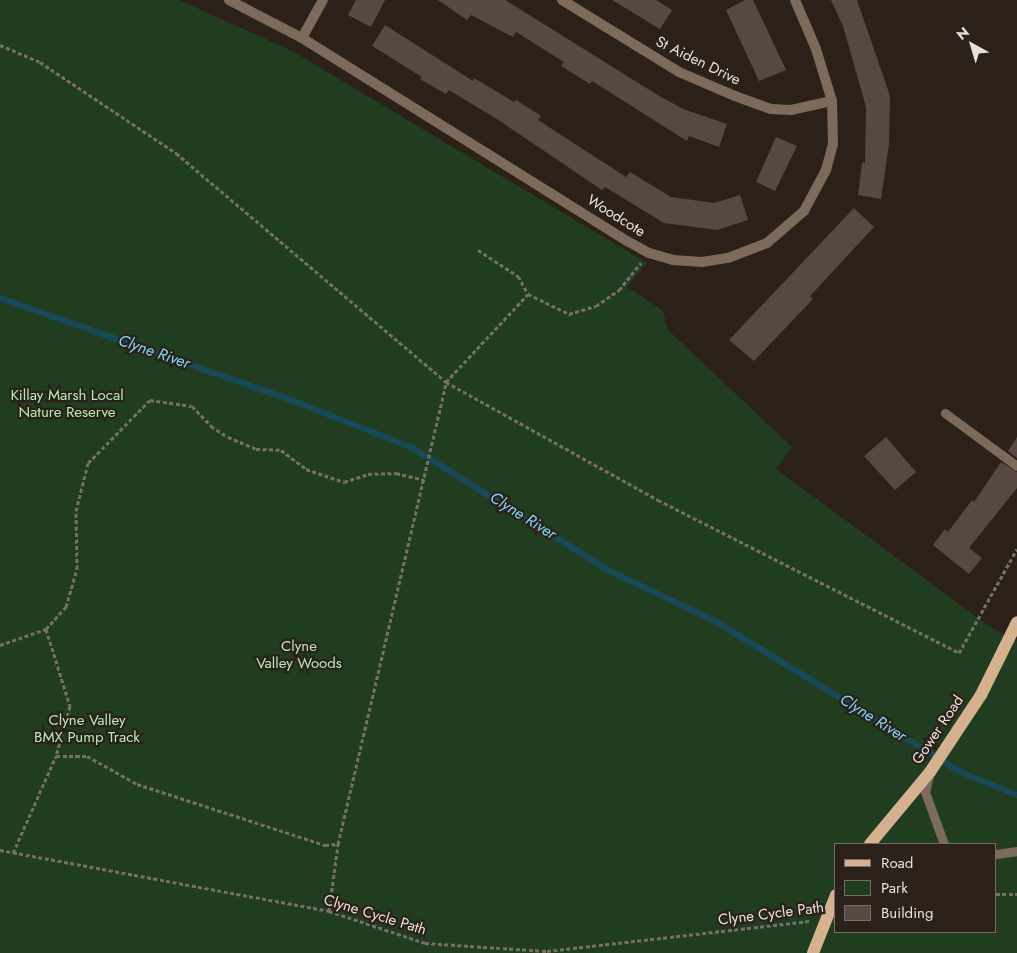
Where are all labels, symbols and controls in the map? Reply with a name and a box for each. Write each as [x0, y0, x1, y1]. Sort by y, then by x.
north arrow [947, 20, 997, 70]
text: N [952, 22, 973, 45]
street label: St Aiden Drive [653, 33, 743, 89]
street label: Woodcote [584, 191, 648, 241]
water label: Clyne River [116, 331, 192, 373]
park label: Killay Marsh Local Nature Reserve [10, 386, 124, 421]
water label: Clyne River [486, 488, 560, 544]
park label: Clyne Valley Woods [256, 637, 342, 672]
water label: Clyne River [836, 690, 910, 746]
street label: Gower Road [908, 692, 968, 768]
park label: Clyne Valley BMX Pump Track [34, 711, 140, 746]
legend [834, 843, 997, 933]
text: Road [881, 852, 913, 874]
text: Park [881, 877, 908, 899]
street label: Clyne Cycle Path [322, 891, 428, 939]
street label: Clyne Cycle Path [717, 899, 825, 929]
text: Building [881, 902, 933, 924]

